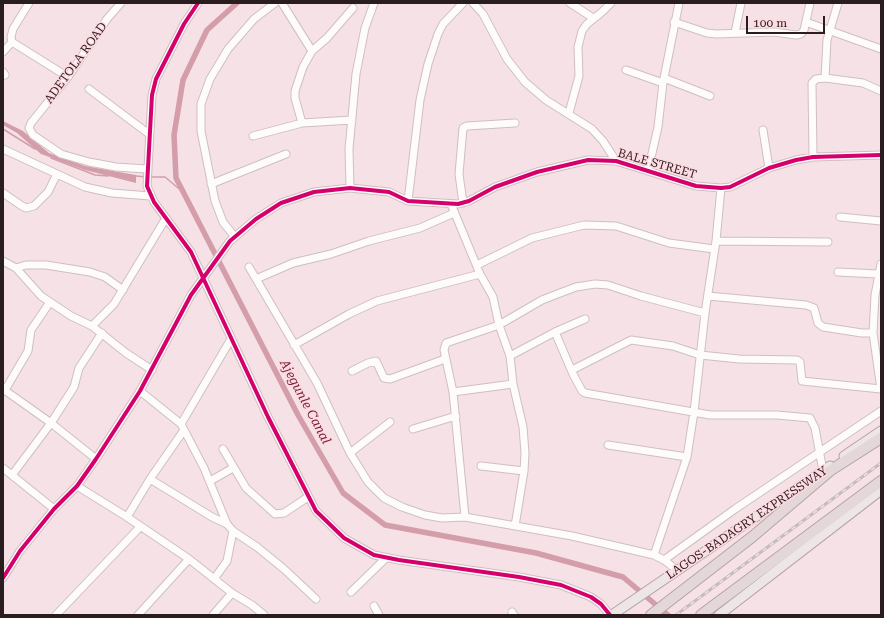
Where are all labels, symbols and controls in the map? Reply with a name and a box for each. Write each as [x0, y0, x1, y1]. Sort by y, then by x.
scale bar [748, 8, 827, 34]
text: 100 m [753, 16, 787, 30]
street label: ADETOLA ROAD [42, 20, 110, 106]
street label: BALE STREET [616, 146, 698, 182]
water label: Ajegunle Canal [276, 357, 334, 447]
street label: LAGOS-BADAGRY EXPRESSWAY [664, 463, 830, 583]

